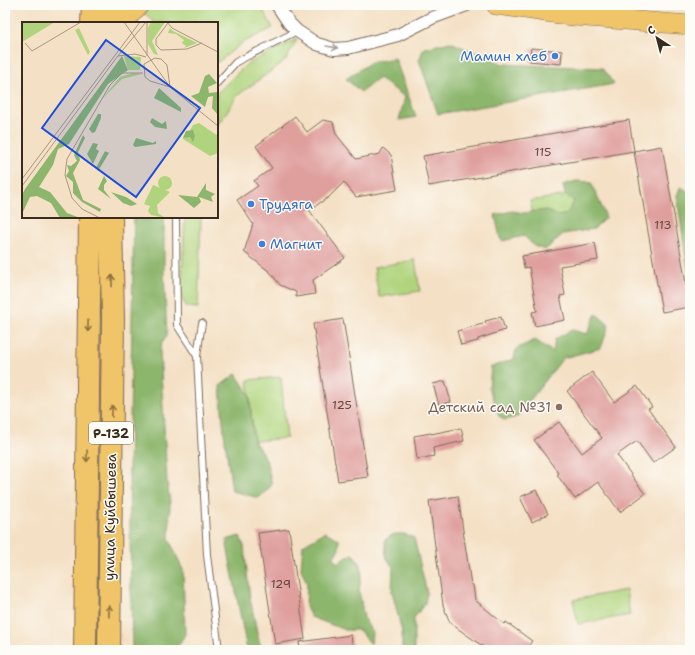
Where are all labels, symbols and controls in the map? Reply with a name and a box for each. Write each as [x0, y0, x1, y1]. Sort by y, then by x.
north arrow [637, 18, 677, 58]
inset map [22, 22, 218, 218]
text: С [644, 22, 659, 38]
one-way arrow [325, 44, 338, 52]
place label: Мамин хлеб [460, 47, 547, 65]
marker: Мамин хлеб [550, 51, 560, 61]
house number: 115 [535, 144, 551, 160]
place label: Трудяга [259, 195, 313, 213]
marker: Трудяга [246, 199, 256, 209]
house number: 113 [654, 217, 672, 233]
place label: Магнит [270, 235, 323, 253]
marker: Магнит [257, 239, 267, 249]
one-way arrow [108, 275, 116, 288]
one-way arrow [85, 319, 92, 332]
house number: 125 [332, 397, 352, 413]
place label: Детский сад №31 [428, 398, 551, 416]
marker: Детский сад №31 [554, 402, 564, 412]
one-way arrow [108, 405, 116, 418]
road number: Р-132 [89, 422, 133, 444]
one-way arrow [83, 449, 91, 462]
street label: улица Куйбышева [100, 453, 120, 581]
house number: 129 [271, 576, 291, 592]
one-way arrow [105, 605, 113, 618]

